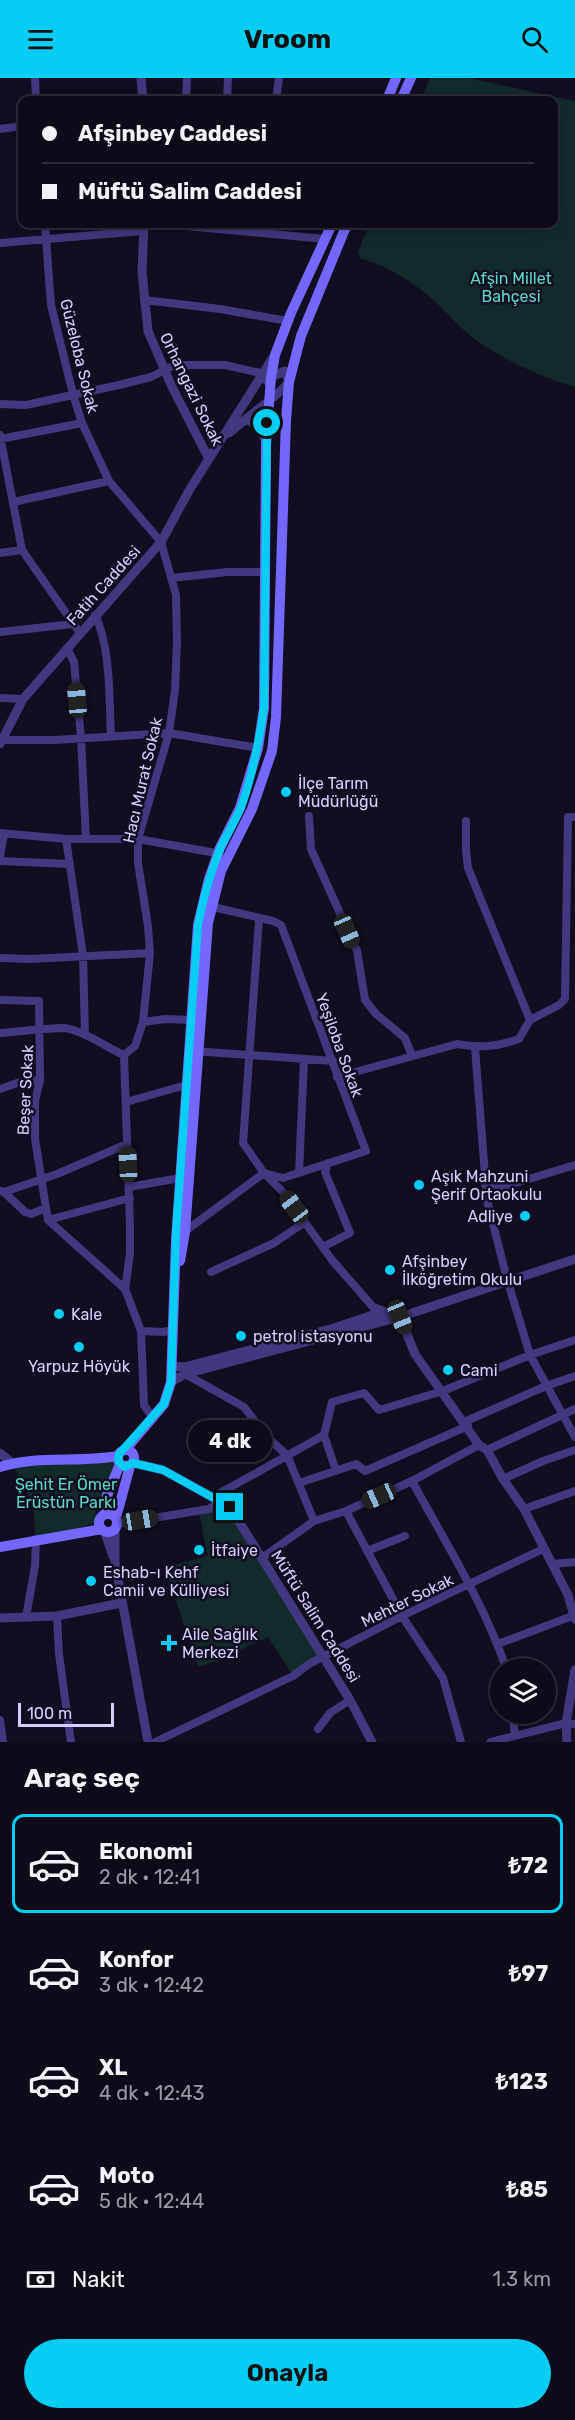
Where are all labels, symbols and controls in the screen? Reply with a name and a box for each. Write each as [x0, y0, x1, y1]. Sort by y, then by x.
icon: menu [24, 23, 57, 56]
text: Vroom [244, 23, 331, 55]
icon: search [518, 23, 551, 56]
text: Afşinbey Caddesi [78, 120, 267, 147]
text: Müftü Salim Caddesi [78, 178, 302, 205]
park label: Afşin Millet Bahçesi [470, 269, 552, 306]
street label: Güzeloba Sokak [56, 297, 103, 416]
street label: Orhangazi Sokak [156, 329, 228, 450]
route start [253, 409, 280, 436]
street label: Fatih Caddesi [63, 541, 144, 629]
car [66, 681, 88, 719]
street label: Hacı Murat Sokak [119, 715, 166, 845]
place label: İlçe Tarım Müdürlüğü [298, 774, 378, 811]
marker: İlçe Tarım Müdürlüğü [279, 785, 293, 799]
car [331, 911, 363, 951]
street label: Yeşiloba Sokak [312, 990, 367, 1101]
street label: Beşer Sokak [14, 1043, 37, 1136]
car [118, 1146, 138, 1182]
place label: Aşık Mahzuni Şerif Ortaokulu [431, 1167, 542, 1204]
marker: Aşık Mahzuni Şerif Ortaokulu [412, 1178, 426, 1192]
car [276, 1187, 312, 1227]
place label: Adliye [468, 1207, 513, 1226]
marker: Adliye [518, 1209, 532, 1223]
place label: Afşinbey İlköğretim Okulu [402, 1252, 522, 1289]
marker: Afşinbey İlköğretim Okulu [383, 1263, 397, 1277]
car [385, 1297, 415, 1337]
place label: Kale [71, 1305, 102, 1324]
marker: Kale [52, 1307, 66, 1321]
place label: petrol istasyonu [253, 1327, 373, 1346]
marker: petrol istasyonu [234, 1329, 248, 1343]
marker: Yarpuz Höyük [72, 1340, 86, 1354]
place label: Yarpuz Höyük [28, 1357, 131, 1376]
place label: Cami [460, 1361, 498, 1380]
marker: Cami [441, 1363, 455, 1377]
callout: 4 dk [188, 1420, 272, 1462]
text: 4 dk [209, 1429, 251, 1453]
park label: Şehit Er Ömer Erüstün Parkı [15, 1475, 117, 1512]
car [359, 1480, 399, 1512]
route end [216, 1493, 243, 1520]
car [121, 1508, 159, 1532]
place label: İtfaiye [211, 1541, 258, 1560]
marker: İtfaiye [192, 1543, 206, 1557]
street label: Müftü Salim Caddesi [267, 1547, 364, 1686]
place label: Eshab-ı Kehf Camii ve Külliyesi [103, 1563, 229, 1600]
street label: Mehter Sokak [358, 1570, 457, 1631]
marker: Eshab-ı Kehf Camii ve Külliyesi [84, 1574, 98, 1588]
place label: Aile Sağlık Merkezi [182, 1625, 258, 1662]
marker: Aile Sağlık Merkezi [160, 1634, 178, 1652]
map controls [490, 1658, 556, 1724]
button: layers [490, 1658, 556, 1724]
scale bar [18, 1700, 114, 1728]
text: 100 m [27, 1704, 72, 1723]
text: Araç seç [24, 1762, 140, 1794]
icon: car [27, 1837, 81, 1891]
text: Ekonomi [99, 1838, 193, 1865]
text: ₺72 [509, 1852, 548, 1879]
text: 2 dk · 12:41 [99, 1865, 200, 1889]
icon: car [27, 1945, 81, 1999]
text: Konfor [99, 1946, 173, 1973]
text: ₺97 [509, 1960, 548, 1987]
text: 3 dk · 12:42 [99, 1973, 204, 1997]
icon: car [27, 2053, 81, 2107]
text: XL [99, 2054, 127, 2081]
text: ₺123 [496, 2068, 548, 2095]
text: 4 dk · 12:43 [99, 2081, 205, 2105]
icon: car [27, 2161, 81, 2215]
text: Moto [99, 2162, 154, 2189]
text: ₺85 [506, 2176, 548, 2203]
text: 5 dk · 12:44 [99, 2189, 204, 2213]
icon: cash [24, 2263, 57, 2296]
text: Nakit [72, 2266, 125, 2293]
text: 1.3 km [492, 2267, 551, 2291]
button: Onayla [24, 2339, 551, 2408]

